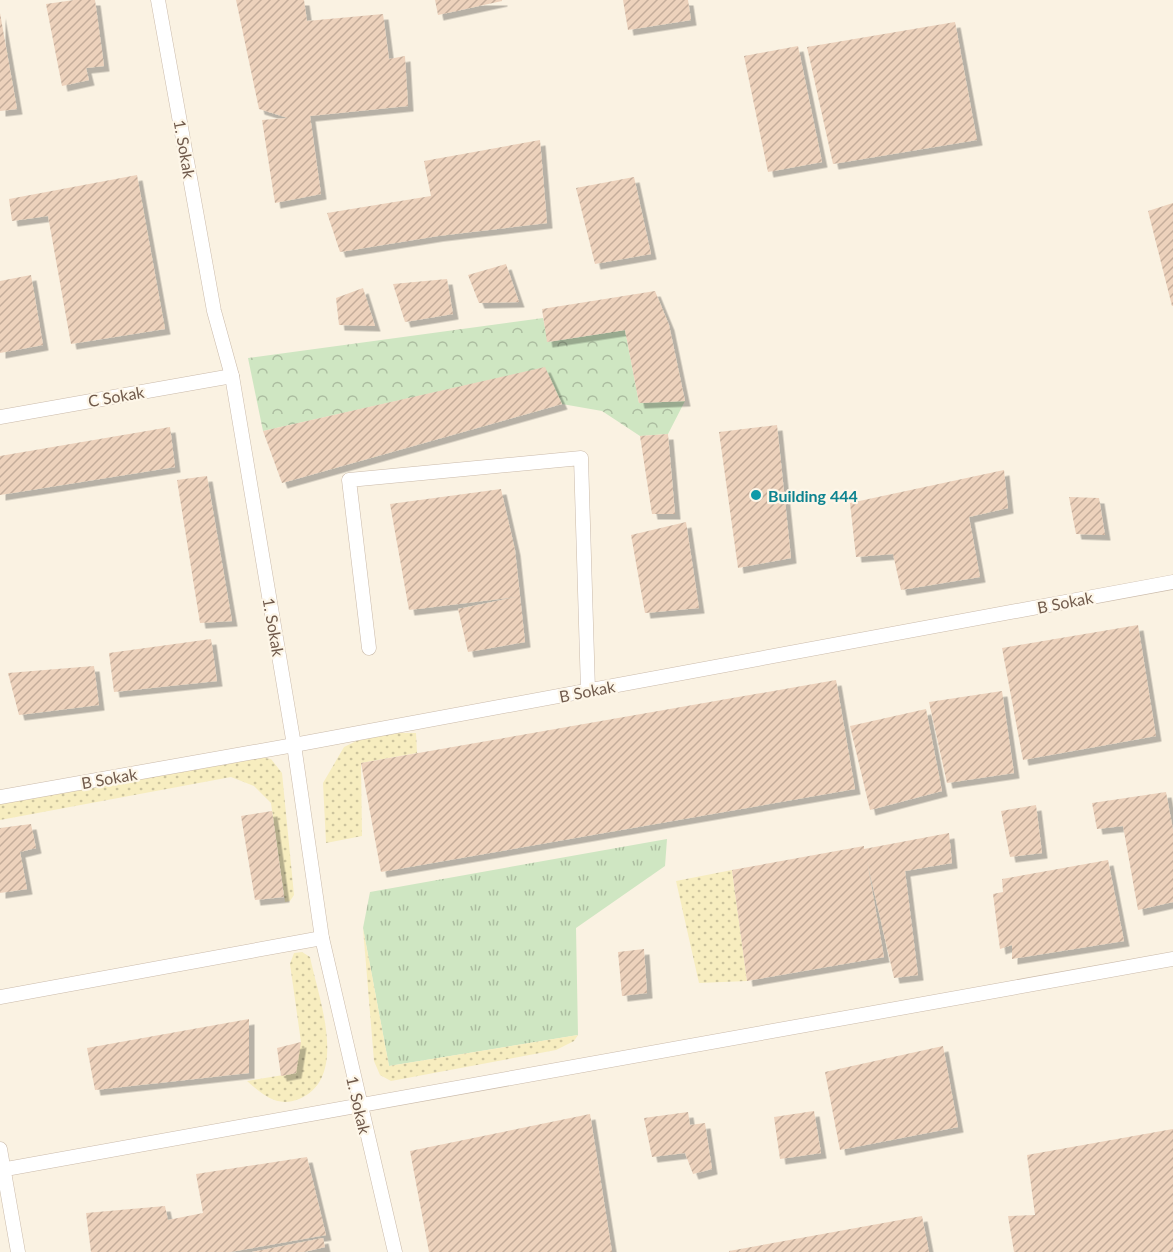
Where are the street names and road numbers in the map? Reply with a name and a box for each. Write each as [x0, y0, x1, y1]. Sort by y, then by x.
street label: 1. Sokak [171, 118, 200, 181]
street label: C Sokak [86, 382, 146, 410]
street label: B Sokak [1036, 587, 1095, 617]
street label: 1. Sokak [260, 596, 289, 659]
street label: B Sokak [558, 676, 617, 706]
street label: B Sokak [80, 764, 139, 792]
street label: 1. Sokak [343, 1074, 375, 1137]

